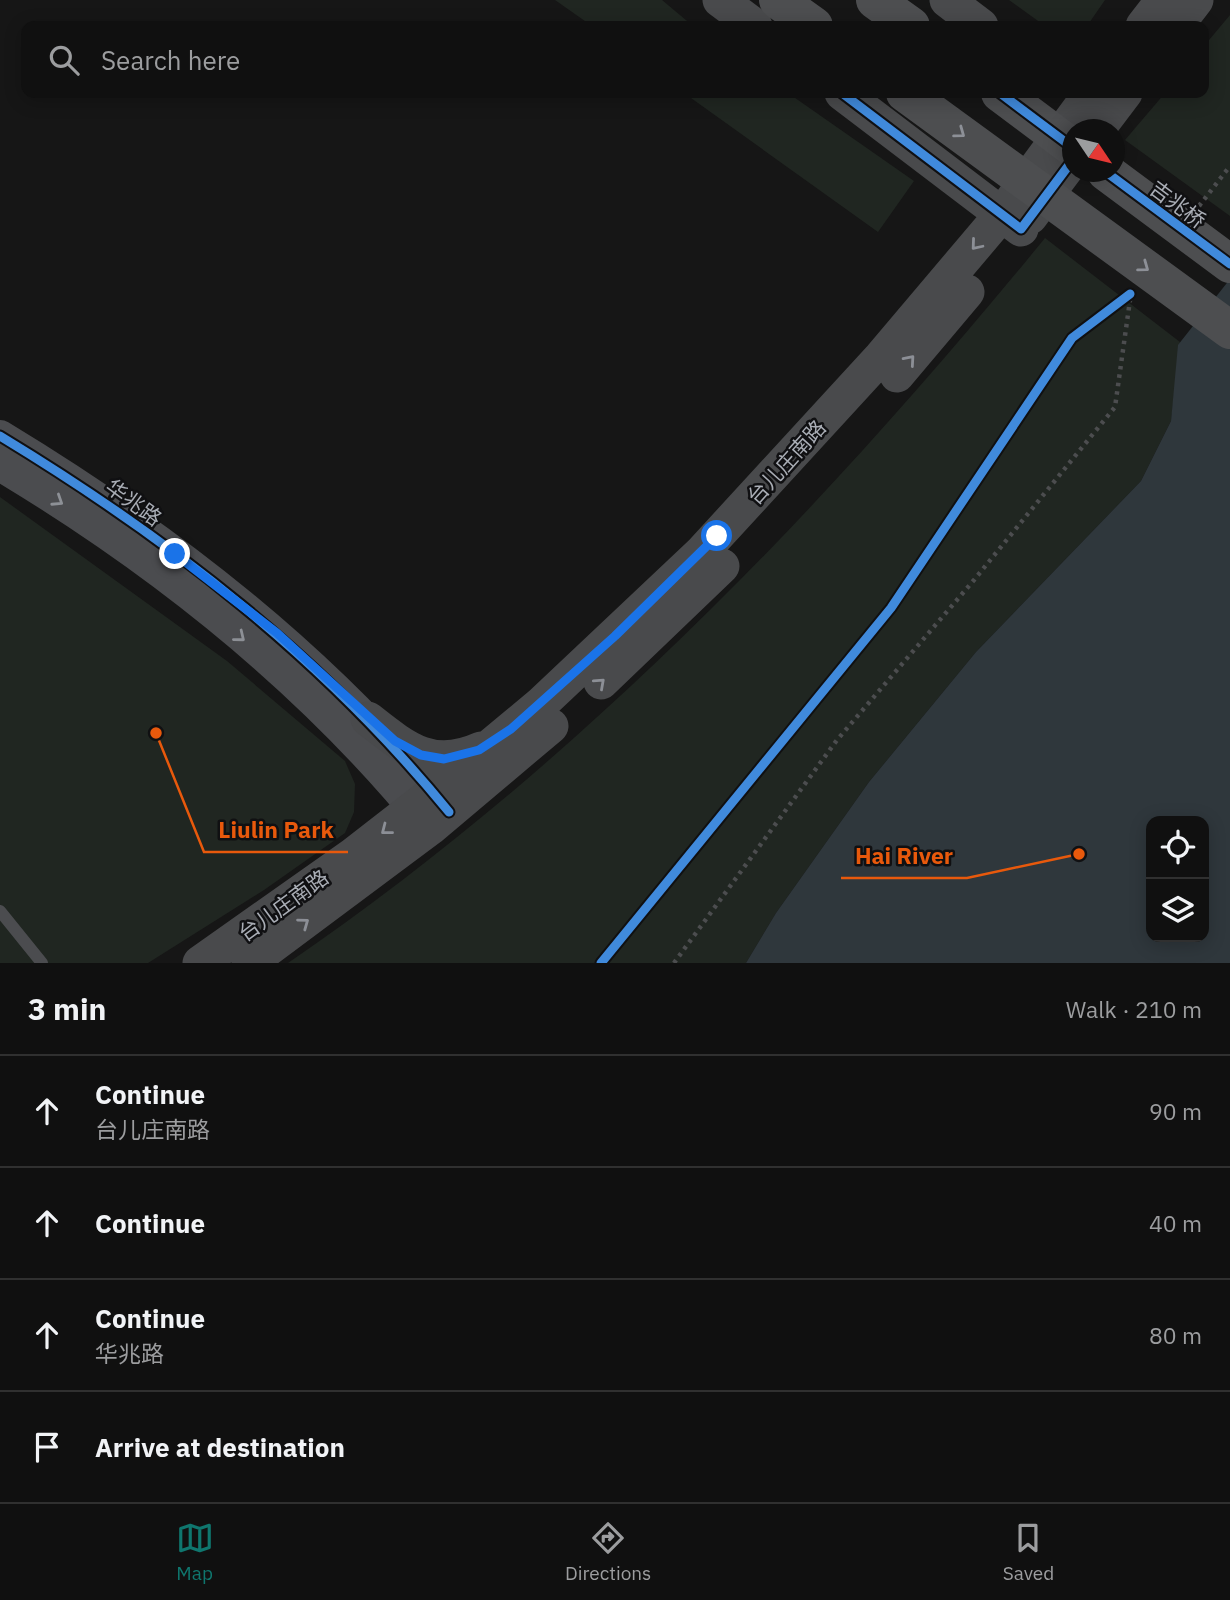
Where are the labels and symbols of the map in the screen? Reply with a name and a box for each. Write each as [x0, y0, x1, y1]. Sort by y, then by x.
north arrow [1062, 119, 1125, 182]
one-way arrow [952, 125, 965, 137]
street label: 吉兆桥 [1144, 174, 1212, 234]
one-way arrow [972, 236, 984, 249]
one-way arrow [1136, 259, 1149, 272]
one-way arrow [902, 355, 914, 368]
street label: 台儿庄南路 [740, 414, 832, 510]
street label: 华兆路 [100, 472, 168, 532]
one-way arrow [50, 493, 63, 506]
route start [701, 520, 732, 551]
route end [159, 538, 190, 569]
one-way arrow [233, 628, 245, 641]
one-way arrow [592, 679, 605, 692]
callout: Liulin Park [204, 808, 348, 852]
text: Liulin Park [218, 814, 334, 844]
one-way arrow [381, 821, 394, 834]
callout: Hai River [841, 834, 967, 878]
text: Hai River [855, 840, 953, 870]
street label: 台儿庄南路 [232, 863, 334, 947]
one-way arrow [296, 919, 309, 931]

